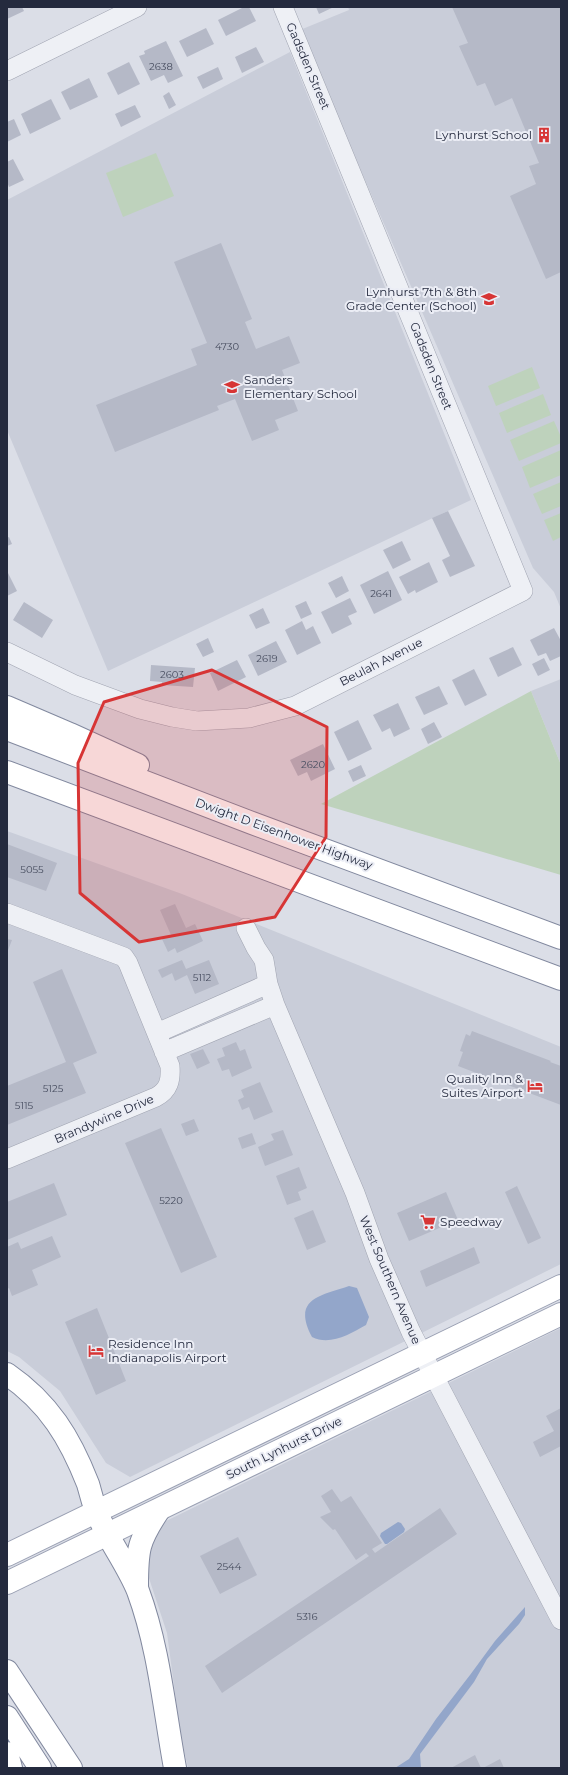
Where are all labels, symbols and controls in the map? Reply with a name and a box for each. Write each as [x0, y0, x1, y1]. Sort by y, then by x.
street label: Gadsden Street [283, 20, 334, 112]
house number: 2638 [149, 60, 173, 73]
building icon: Lynhurst School [535, 126, 553, 144]
place label: Lynhurst School [435, 127, 532, 142]
place label: Lynhurst 7th & 8th Grade Center (School) [346, 284, 477, 313]
school or university icon: Lynhurst 7th & 8th Grade Center (School) [480, 290, 498, 308]
street label: Gadsden Street [407, 320, 456, 412]
house number: 4730 [215, 340, 239, 353]
place label: Sanders Elementary School [244, 372, 357, 401]
school or university icon: Sanders Elementary School [223, 378, 241, 396]
house number: 2641 [370, 587, 392, 600]
street label: Beulah Avenue [337, 634, 425, 689]
house number: 2619 [256, 652, 278, 665]
house number: 2603 [160, 668, 184, 681]
house number: 2620 [301, 758, 325, 771]
street label: Dwight D Eisenhower Highway [194, 794, 375, 873]
house number: 5055 [20, 863, 44, 876]
house number: 5112 [193, 971, 212, 984]
place label: Quality Inn & Suites Airport [441, 1071, 523, 1100]
hotel icon: Quality Inn & Suites Airport [526, 1077, 544, 1095]
house number: 5125 [43, 1082, 64, 1095]
street label: Brandywine Drive [52, 1091, 156, 1146]
house number: 5115 [15, 1099, 34, 1112]
house number: 5220 [159, 1194, 183, 1207]
street label: West Southern Avenue [357, 1213, 424, 1346]
supermarket icon: Speedway [419, 1213, 437, 1231]
place label: Speedway [440, 1214, 502, 1229]
place label: Residence Inn Indianapolis Airport [108, 1336, 227, 1365]
hotel icon: Residence Inn Indianapolis Airport [87, 1342, 105, 1360]
street label: South Lynhurst Drive [223, 1413, 344, 1482]
house number: 2544 [217, 1560, 242, 1573]
house number: 5316 [297, 1610, 317, 1623]

